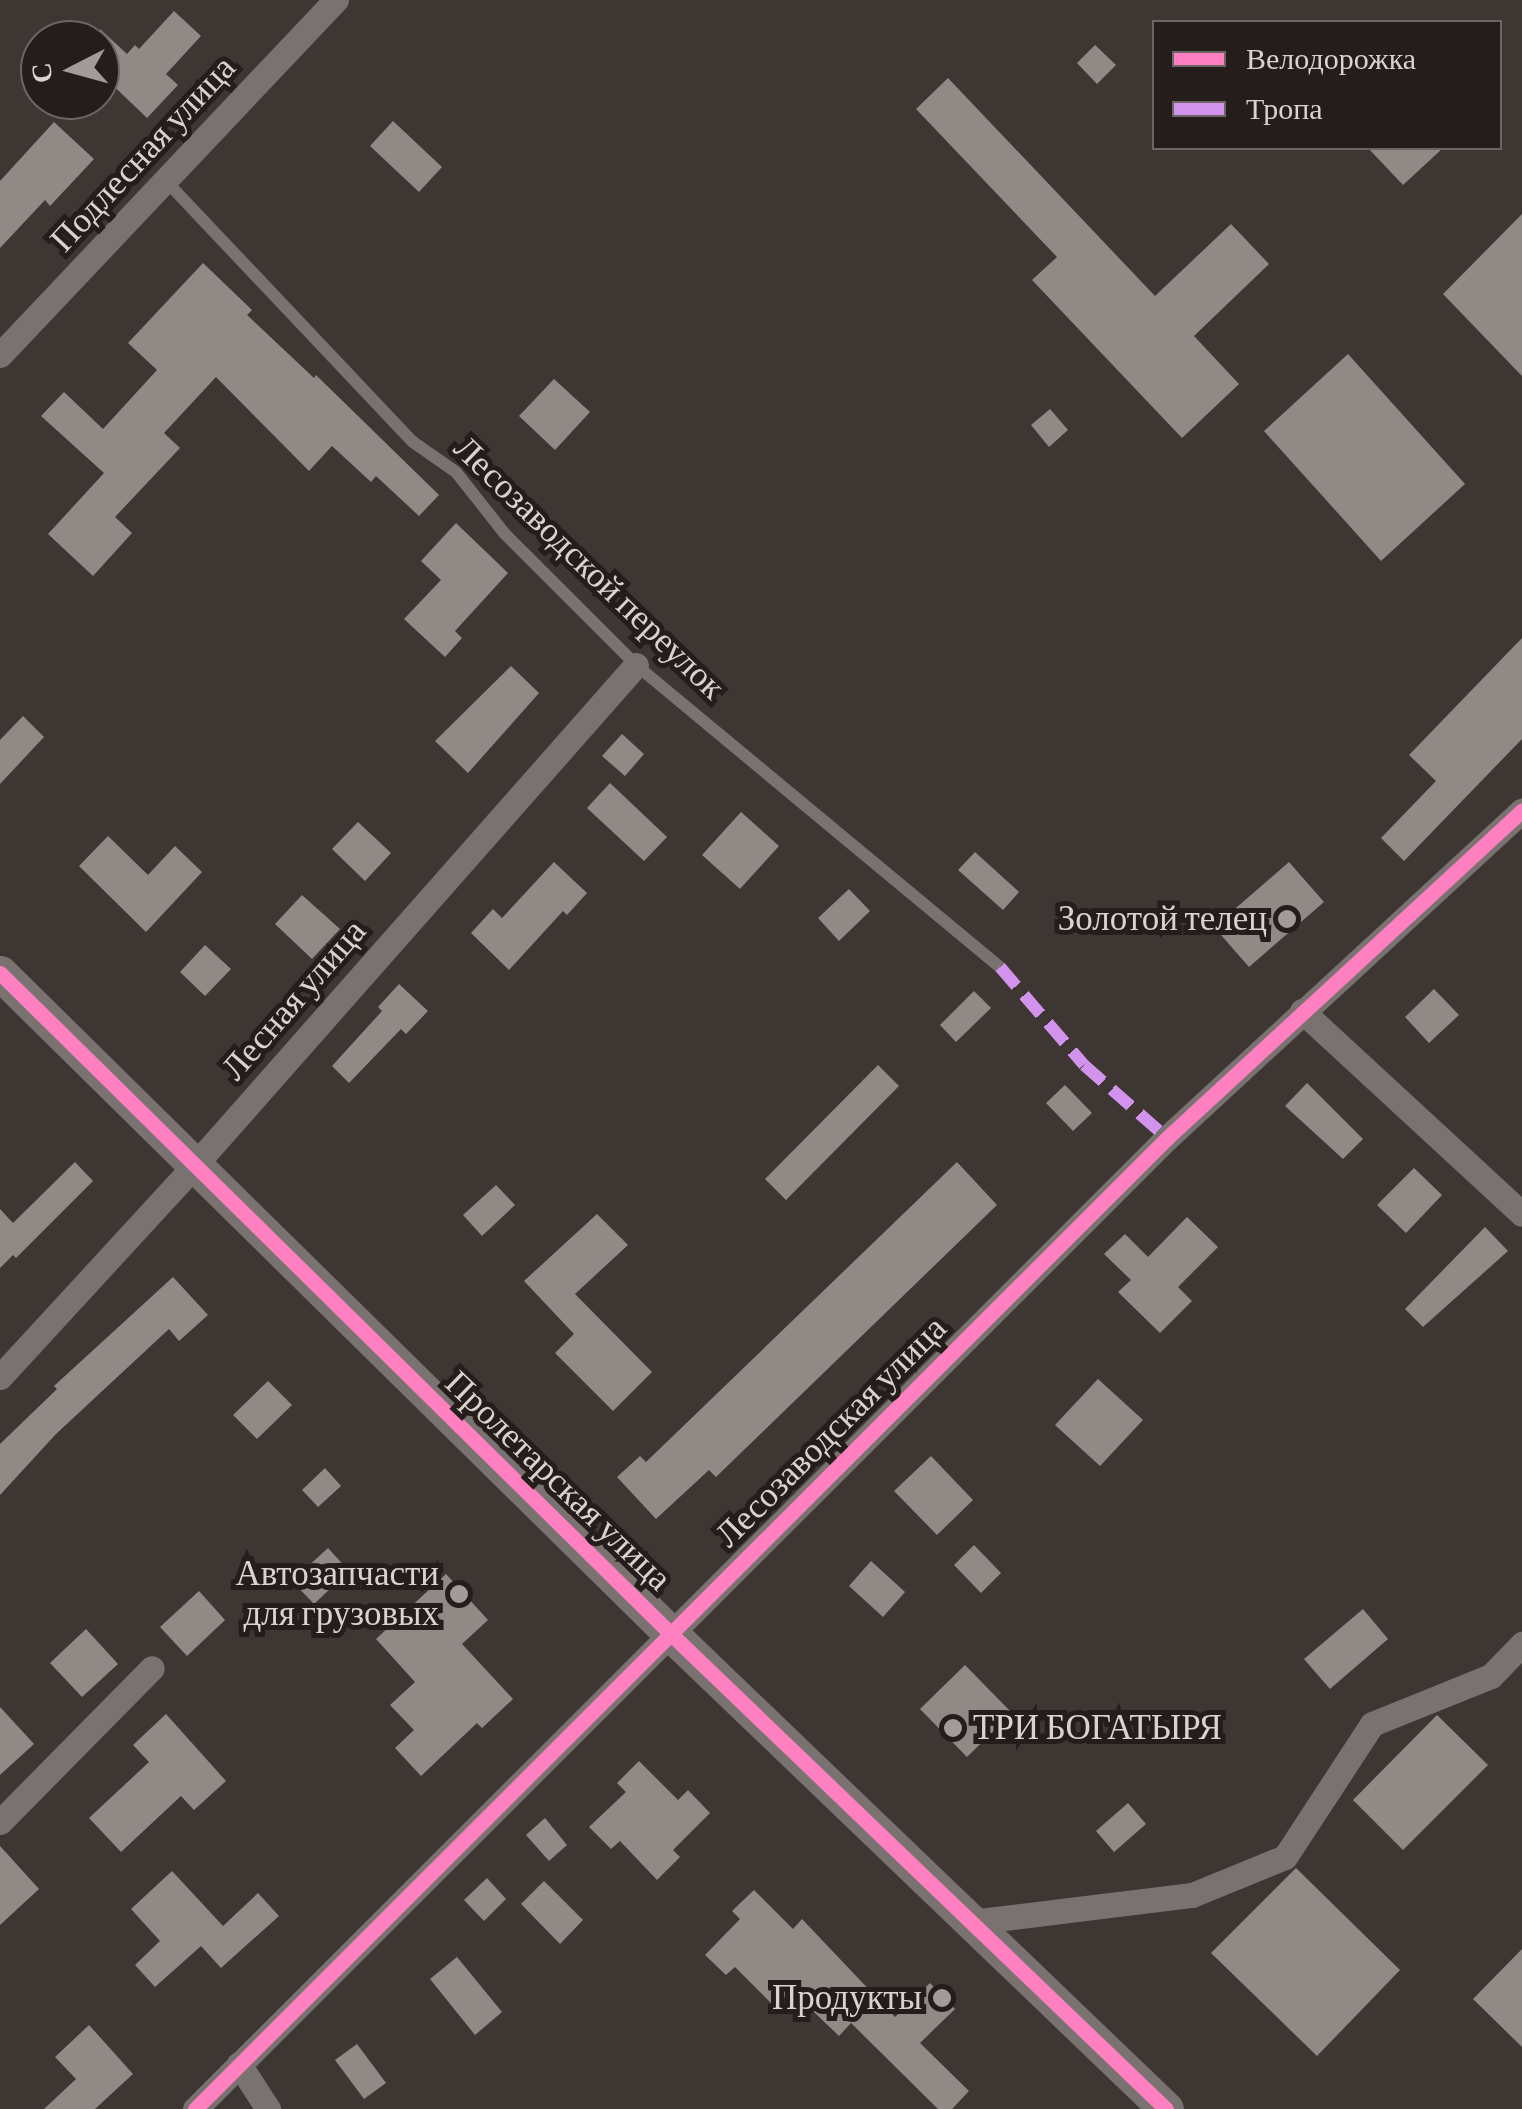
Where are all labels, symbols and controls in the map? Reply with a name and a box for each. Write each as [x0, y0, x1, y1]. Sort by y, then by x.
north arrow [20, 20, 120, 120]
legend [1152, 20, 1502, 150]
text: Велодорожка [1246, 42, 1416, 75]
street label: Подлесная улица [42, 47, 244, 261]
text: С [25, 61, 58, 85]
text: Тропа [1246, 92, 1323, 125]
street label: Лесозаводской переулок [445, 428, 733, 708]
place label: Золотой телец [1058, 898, 1267, 940]
marker: Золотой телец [1276, 908, 1298, 930]
street label: Лесная улица [213, 911, 375, 1089]
street label: Лесозаводская улица [707, 1308, 955, 1556]
street label: Пролетарская улица [436, 1362, 680, 1600]
place label: Автозапчасти для грузовых [235, 1553, 439, 1635]
marker: Автозапчасти для грузовых [448, 1583, 470, 1605]
place label: ТРИ БОГАТЫРЯ [973, 1707, 1222, 1749]
marker: ТРИ БОГАТЫРЯ [942, 1717, 964, 1739]
place label: Продукты [772, 1977, 922, 2019]
marker: Продукты [931, 1987, 953, 2009]

